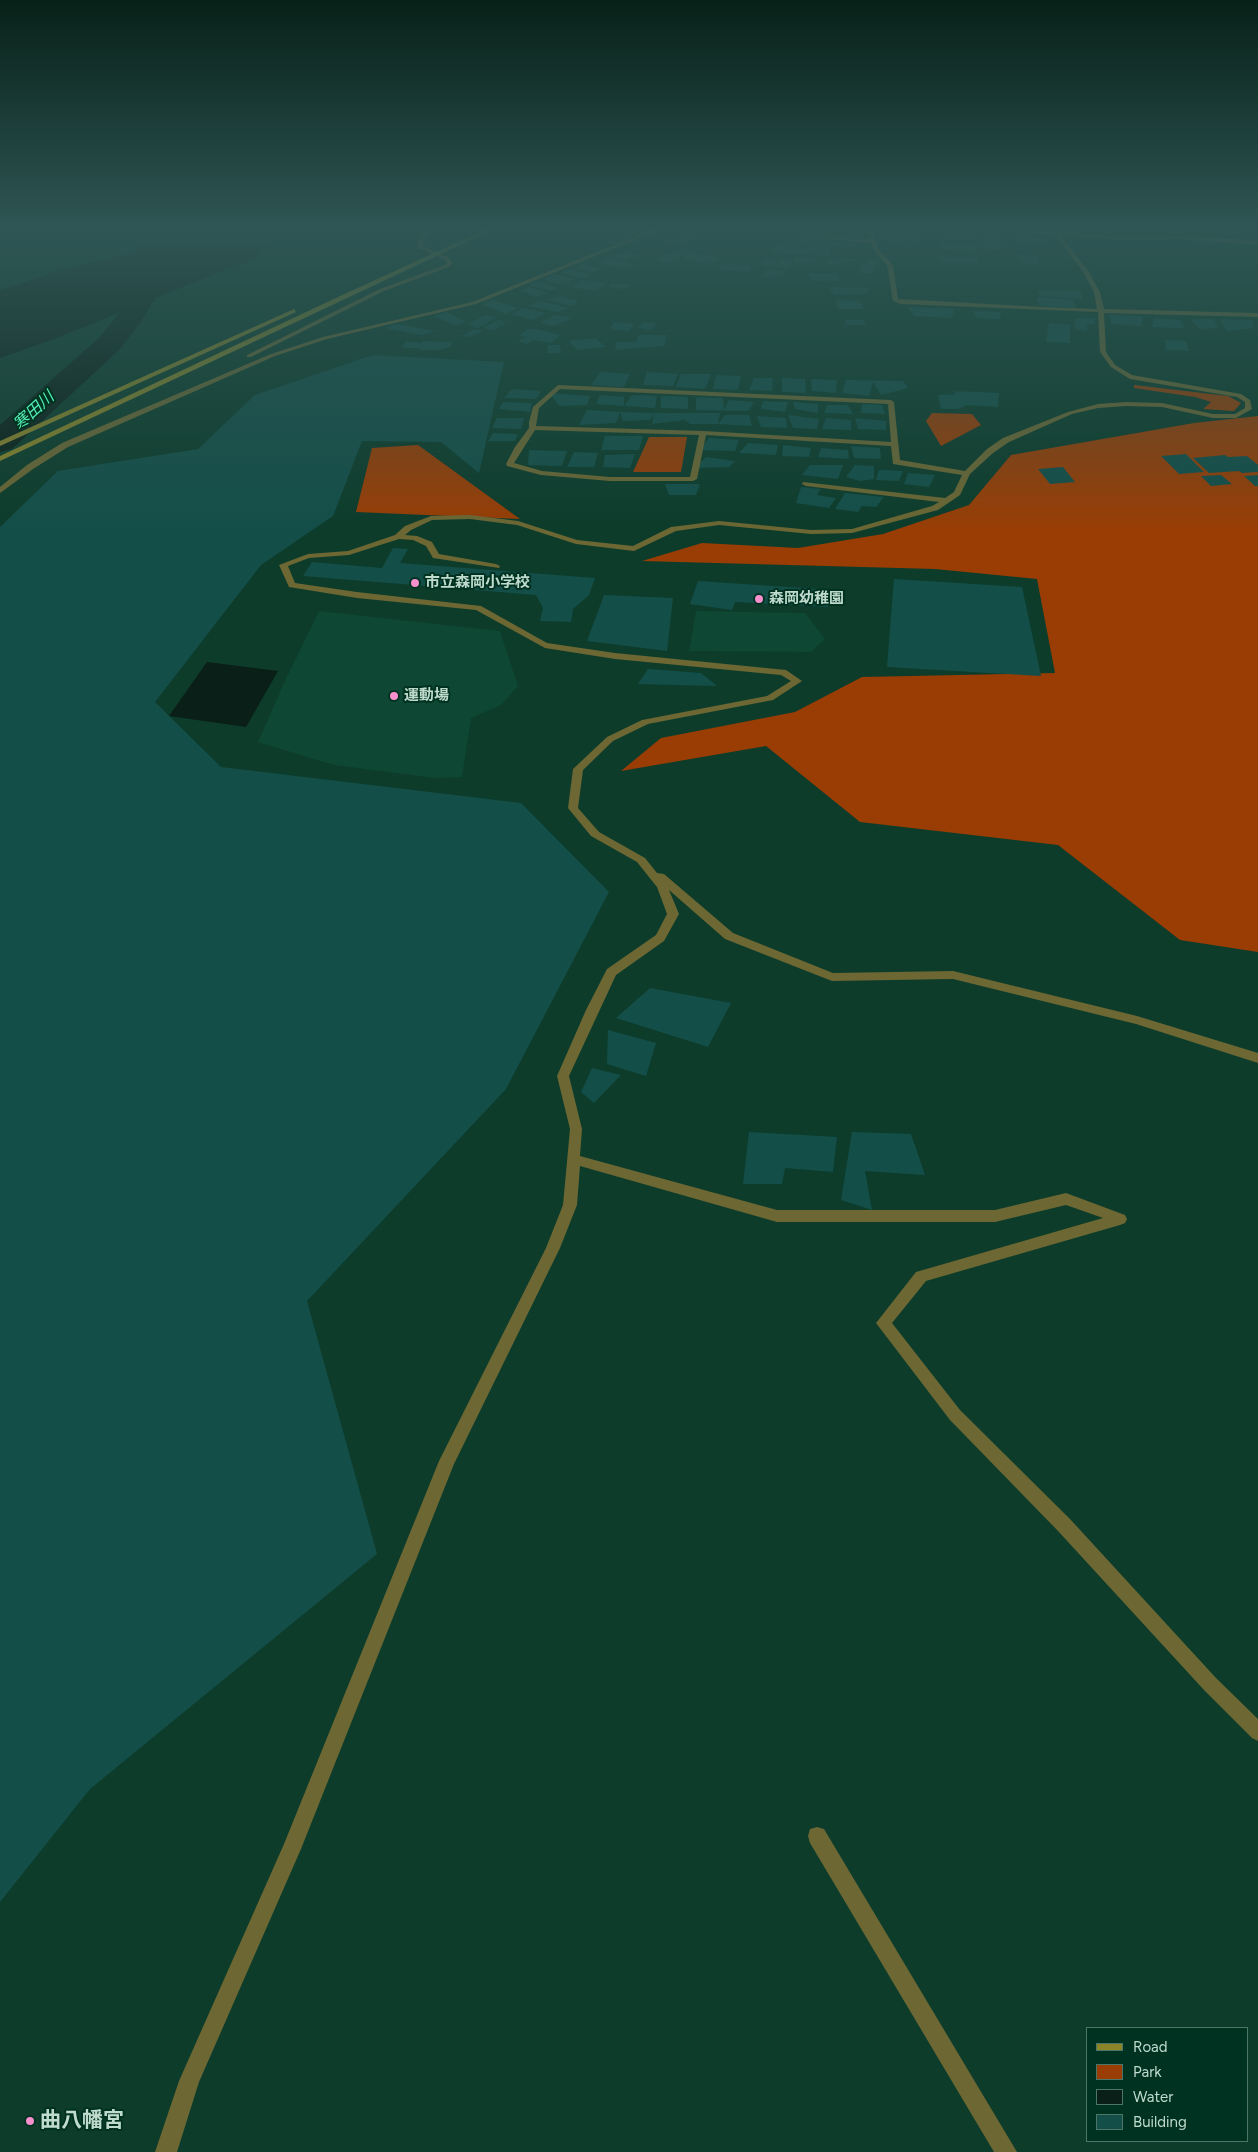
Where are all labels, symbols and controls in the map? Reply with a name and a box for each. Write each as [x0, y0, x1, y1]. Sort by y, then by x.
water label: 寒田川 [10, 388, 58, 434]
place label: 市立森岡小学校 [425, 574, 530, 592]
marker: 市立森岡小学校 [409, 577, 421, 589]
place label: 森岡幼稚園 [769, 590, 844, 608]
marker: 森岡幼稚園 [753, 593, 765, 605]
place label: 運動場 [404, 687, 449, 705]
marker: 運動場 [388, 690, 400, 702]
legend [1086, 2027, 1248, 2142]
text: Road [1133, 2038, 1168, 2056]
text: Park [1133, 2063, 1162, 2081]
text: Water [1133, 2088, 1173, 2106]
place label: 曲八幡宮 [40, 2108, 124, 2134]
text: Building [1133, 2113, 1187, 2131]
marker: 曲八幡宮 [24, 2115, 36, 2127]

